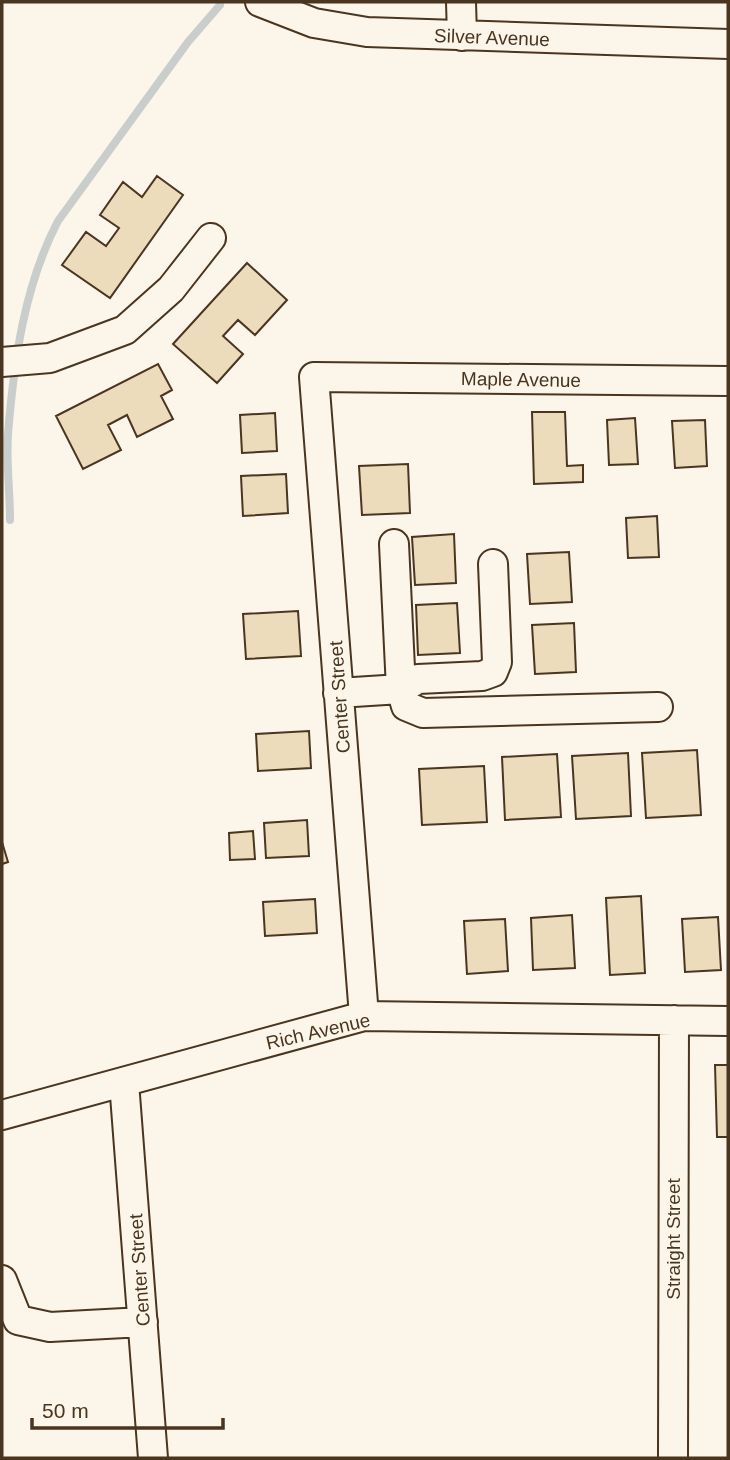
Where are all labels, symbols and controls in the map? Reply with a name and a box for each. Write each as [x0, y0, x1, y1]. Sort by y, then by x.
street label: Silver Avenue [434, 25, 550, 50]
street label: Maple Avenue [461, 368, 581, 391]
street label: Center Street [325, 639, 354, 754]
street label: Rich Avenue [264, 1009, 372, 1054]
street label: Straight Street [663, 1178, 684, 1300]
street label: Center Street [125, 1212, 154, 1327]
scale bar [32, 1386, 222, 1430]
text: 50 m [42, 1399, 89, 1422]

